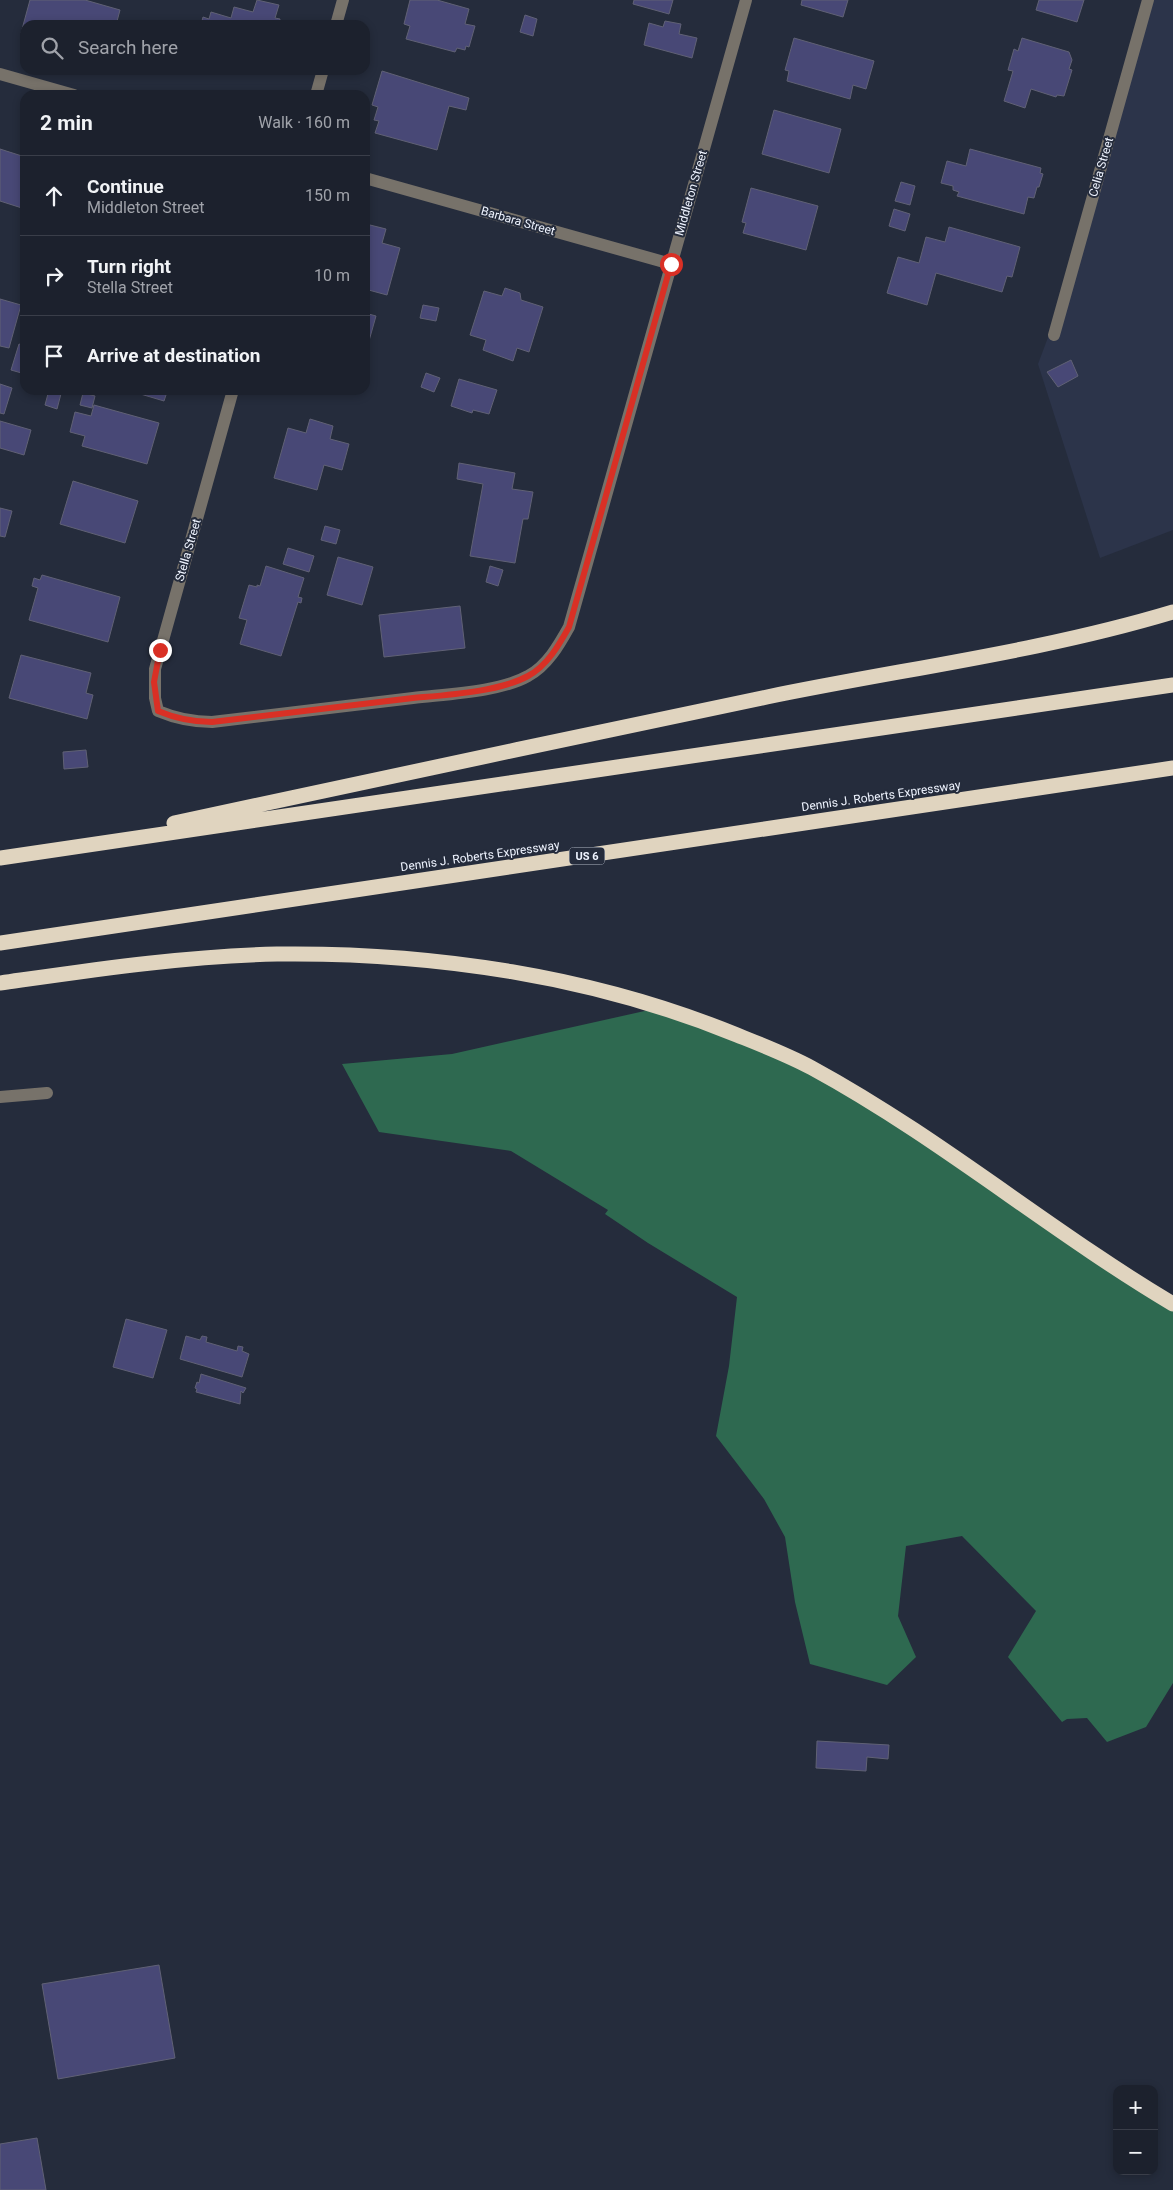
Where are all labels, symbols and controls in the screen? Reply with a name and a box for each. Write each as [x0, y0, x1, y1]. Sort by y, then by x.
search box [20, 20, 370, 75]
icon: search [38, 34, 66, 62]
text: Search here [78, 36, 178, 59]
text: 2 min [40, 111, 93, 135]
text: Walk · 160 m [258, 113, 350, 132]
street label: Celia Street [1086, 136, 1116, 198]
street label: Middleton Street [672, 149, 710, 237]
text: Continue [87, 175, 164, 198]
icon: ahead [40, 182, 68, 210]
text: 150 m [305, 186, 350, 205]
text: Middleton Street [87, 198, 205, 217]
street label: Barbara Street [479, 204, 557, 238]
route start [660, 253, 683, 276]
text: Turn right [87, 255, 171, 278]
icon: right [40, 262, 68, 290]
text: 10 m [314, 266, 350, 285]
text: Stella Street [87, 278, 173, 297]
icon: arrive [40, 342, 68, 370]
text: Arrive at destination [87, 344, 260, 367]
street label: Stella Street [172, 517, 204, 583]
route end [149, 639, 172, 662]
street label: Dennis J. Roberts Expressway [801, 778, 962, 814]
street label: Dennis J. Roberts Expressway [400, 838, 561, 874]
road number: US 6 [570, 848, 604, 864]
map controls [1113, 2085, 1158, 2175]
button: + [1113, 2085, 1158, 2130]
button: − [1113, 2130, 1158, 2175]

